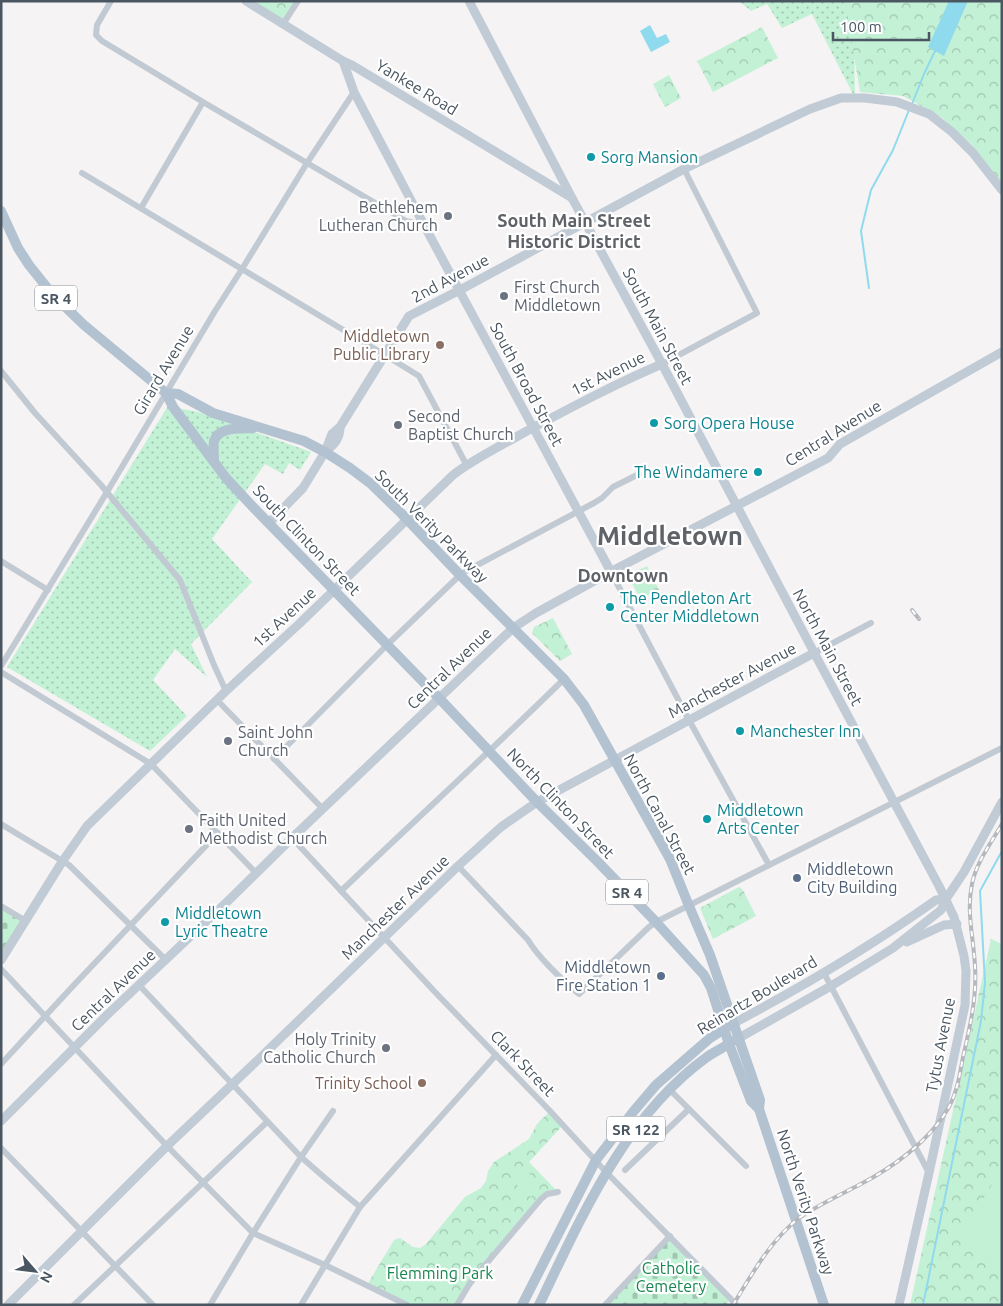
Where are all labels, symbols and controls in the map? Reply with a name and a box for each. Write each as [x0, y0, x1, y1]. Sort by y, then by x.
scale bar [833, 10, 929, 42]
text: 100 m [840, 18, 882, 35]
street label: Yankee Road [373, 56, 461, 118]
place label: Sorg Mansion [601, 148, 698, 166]
marker: Sorg Mansion [585, 151, 597, 163]
place label: Bethlehem Lutheran Church [319, 198, 438, 234]
marker: Bethlehem Lutheran Church [442, 210, 454, 222]
district label: South Main Street Historic District [497, 210, 651, 251]
street label: 2nd Avenue [408, 250, 492, 306]
street label: South Main Street [620, 265, 697, 388]
place label: First Church Middletown [514, 278, 601, 314]
road number: SR 4 [35, 286, 77, 310]
marker: First Church Middletown [498, 290, 510, 302]
street label: South Broad Street [487, 319, 568, 450]
street label: Girard Avenue [129, 322, 197, 418]
place label: Middletown Public Library [333, 327, 430, 363]
marker: Middletown Public Library [434, 339, 446, 351]
street label: 1st Avenue [568, 347, 648, 399]
street label: Central Avenue [782, 396, 884, 470]
place label: Second Baptist Church [408, 407, 514, 443]
place label: Sorg Opera House [664, 414, 795, 432]
marker: Sorg Opera House [648, 417, 660, 429]
marker: Second Baptist Church [392, 419, 404, 431]
place label: The Windamere [634, 463, 748, 481]
street label: South Verity Parkway [372, 466, 492, 586]
marker: The Windamere [752, 466, 764, 478]
street label: South Clinton Street [250, 481, 365, 599]
district label: Middletown [597, 521, 743, 550]
district label: Downtown [577, 565, 669, 585]
street label: 1st Avenue [249, 583, 319, 651]
street label: North Main Street [790, 586, 867, 709]
place label: The Pendleton Art Center Middletown [620, 589, 759, 625]
marker: The Pendleton Art Center Middletown [604, 601, 616, 613]
street label: Central Avenue [403, 623, 495, 713]
street label: Manchester Avenue [665, 639, 799, 721]
place label: Manchester Inn [750, 722, 861, 740]
place label: Saint John Church [238, 723, 313, 759]
marker: Manchester Inn [734, 725, 746, 737]
marker: Saint John Church [222, 735, 234, 747]
street label: North Clinton Street [504, 744, 619, 862]
street label: North Canal Street [621, 751, 700, 878]
place label: Middletown Arts Center [717, 801, 804, 837]
place label: Faith United Methodist Church [199, 811, 327, 847]
marker: Middletown Arts Center [701, 813, 713, 825]
marker: Faith United Methodist Church [183, 823, 195, 835]
street label: Manchester Avenue [338, 851, 452, 963]
place label: Middletown City Building [807, 860, 897, 896]
marker: Middletown City Building [791, 872, 803, 884]
road number: SR 4 [606, 880, 648, 904]
place label: Middletown Lyric Theatre [175, 904, 268, 940]
marker: Middletown Lyric Theatre [159, 916, 171, 928]
street label: Central Avenue [67, 945, 159, 1035]
street label: Reinartz Boulevard [694, 952, 820, 1038]
place label: Middletown Fire Station 1 [556, 958, 651, 994]
marker: Middletown Fire Station 1 [655, 970, 667, 982]
street label: Tytus Avenue [922, 996, 958, 1094]
street label: Clark Street [487, 1026, 559, 1100]
place label: Holy Trinity Catholic Church [263, 1030, 376, 1066]
marker: Holy Trinity Catholic Church [380, 1042, 392, 1054]
place label: Trinity School [315, 1074, 412, 1092]
marker: Trinity School [416, 1077, 428, 1089]
road number: SR 122 [607, 1116, 665, 1142]
street label: North Verity Parkway [774, 1127, 838, 1277]
north arrow [10, 1246, 60, 1296]
park label: Catholic Cemetery [636, 1259, 707, 1295]
park label: Flemming Park [387, 1264, 493, 1282]
text: N [37, 1269, 56, 1285]

